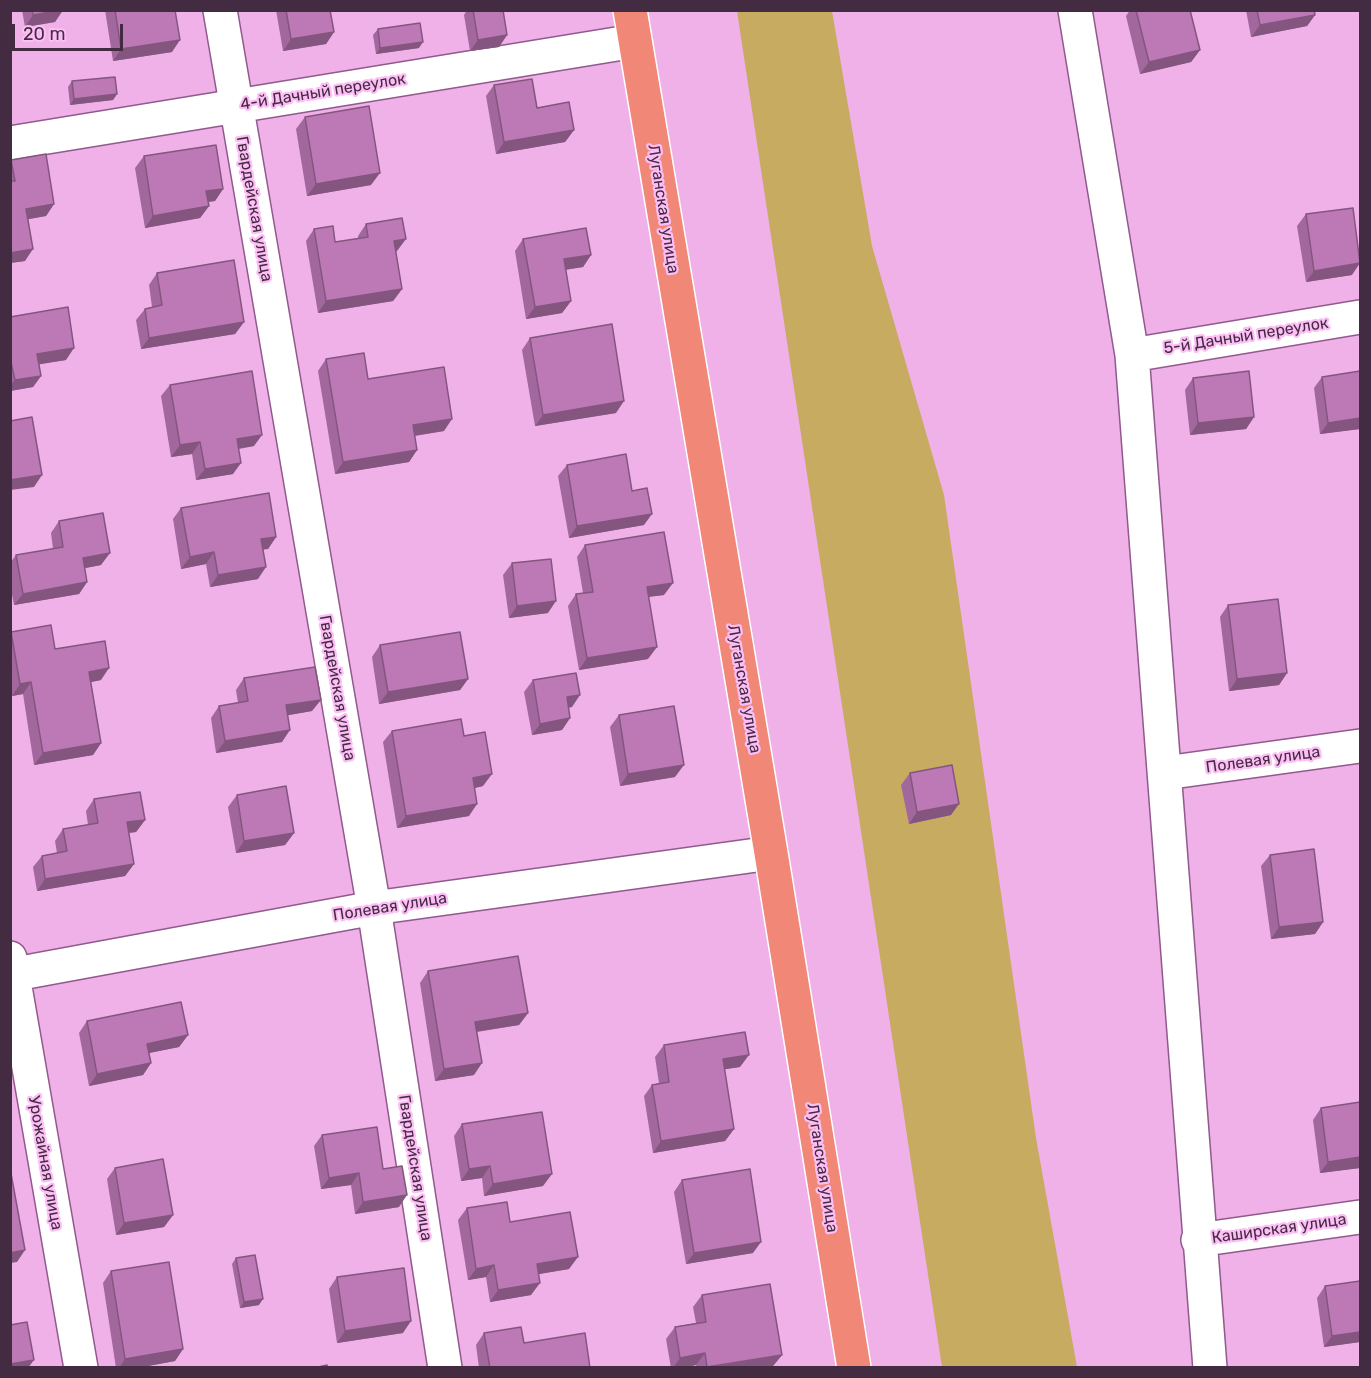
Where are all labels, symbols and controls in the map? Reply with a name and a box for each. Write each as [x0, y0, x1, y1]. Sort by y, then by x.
scale bar [15, 12, 126, 50]
text: 20 m [23, 23, 65, 45]
street label: 4-й Дачный переулок [239, 69, 407, 115]
street label: Гвардейская улица [232, 135, 276, 283]
street label: Луганская улица [643, 143, 683, 275]
street label: 5-й Дачный переулок [1162, 313, 1330, 359]
street label: Гвардейская улица [315, 614, 359, 762]
street label: Луганская улица [723, 623, 765, 755]
street label: Полевая улица [1205, 742, 1321, 778]
street label: Полевая улица [332, 889, 448, 925]
street label: Урожайная улица [24, 1094, 66, 1232]
street label: Гвардейская улица [394, 1094, 436, 1242]
street label: Луганская улица [802, 1102, 842, 1234]
street label: Каширская улица [1210, 1210, 1348, 1248]

